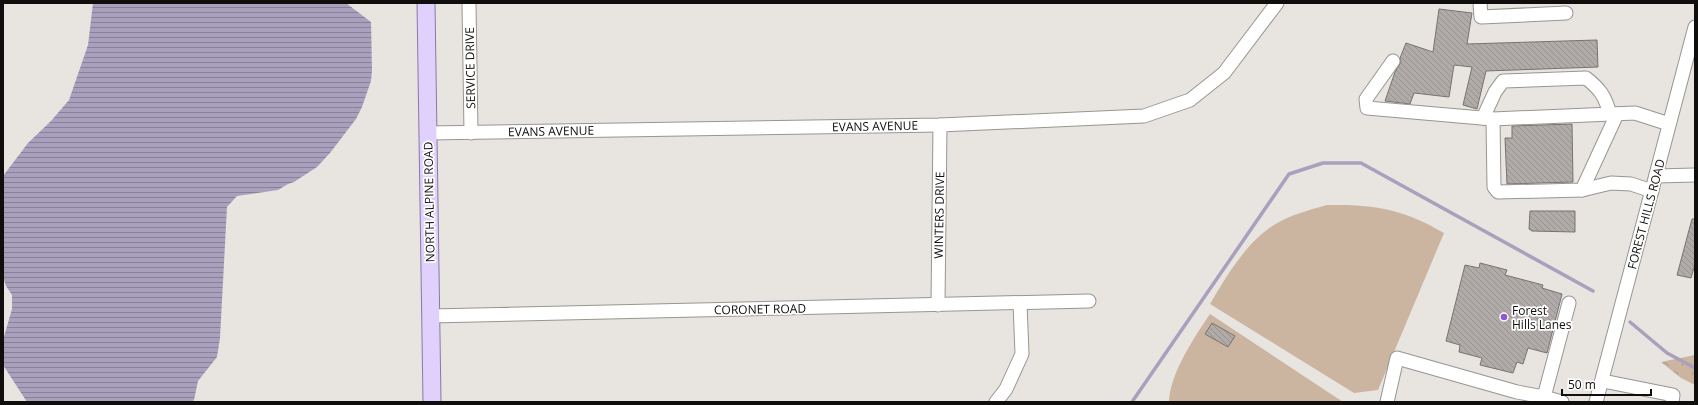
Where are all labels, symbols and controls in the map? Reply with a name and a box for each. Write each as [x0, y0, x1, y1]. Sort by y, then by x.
street label: SERVICE DRIVE [461, 27, 479, 109]
street label: EVANS AVENUE [832, 117, 918, 135]
street label: EVANS AVENUE [508, 122, 594, 140]
street label: NORTH ALPINE ROAD [419, 142, 439, 262]
street label: FOREST HILLS ROAD [1623, 157, 1669, 271]
street label: WINTERS DRIVE [930, 171, 948, 259]
street label: CORONET ROAD [714, 300, 806, 318]
place label: Forest Hills Lanes [1512, 302, 1572, 333]
marker: Forest Hills Lanes [1499, 312, 1509, 322]
scale bar [1562, 371, 1651, 397]
text: 50 m [1568, 376, 1596, 393]

